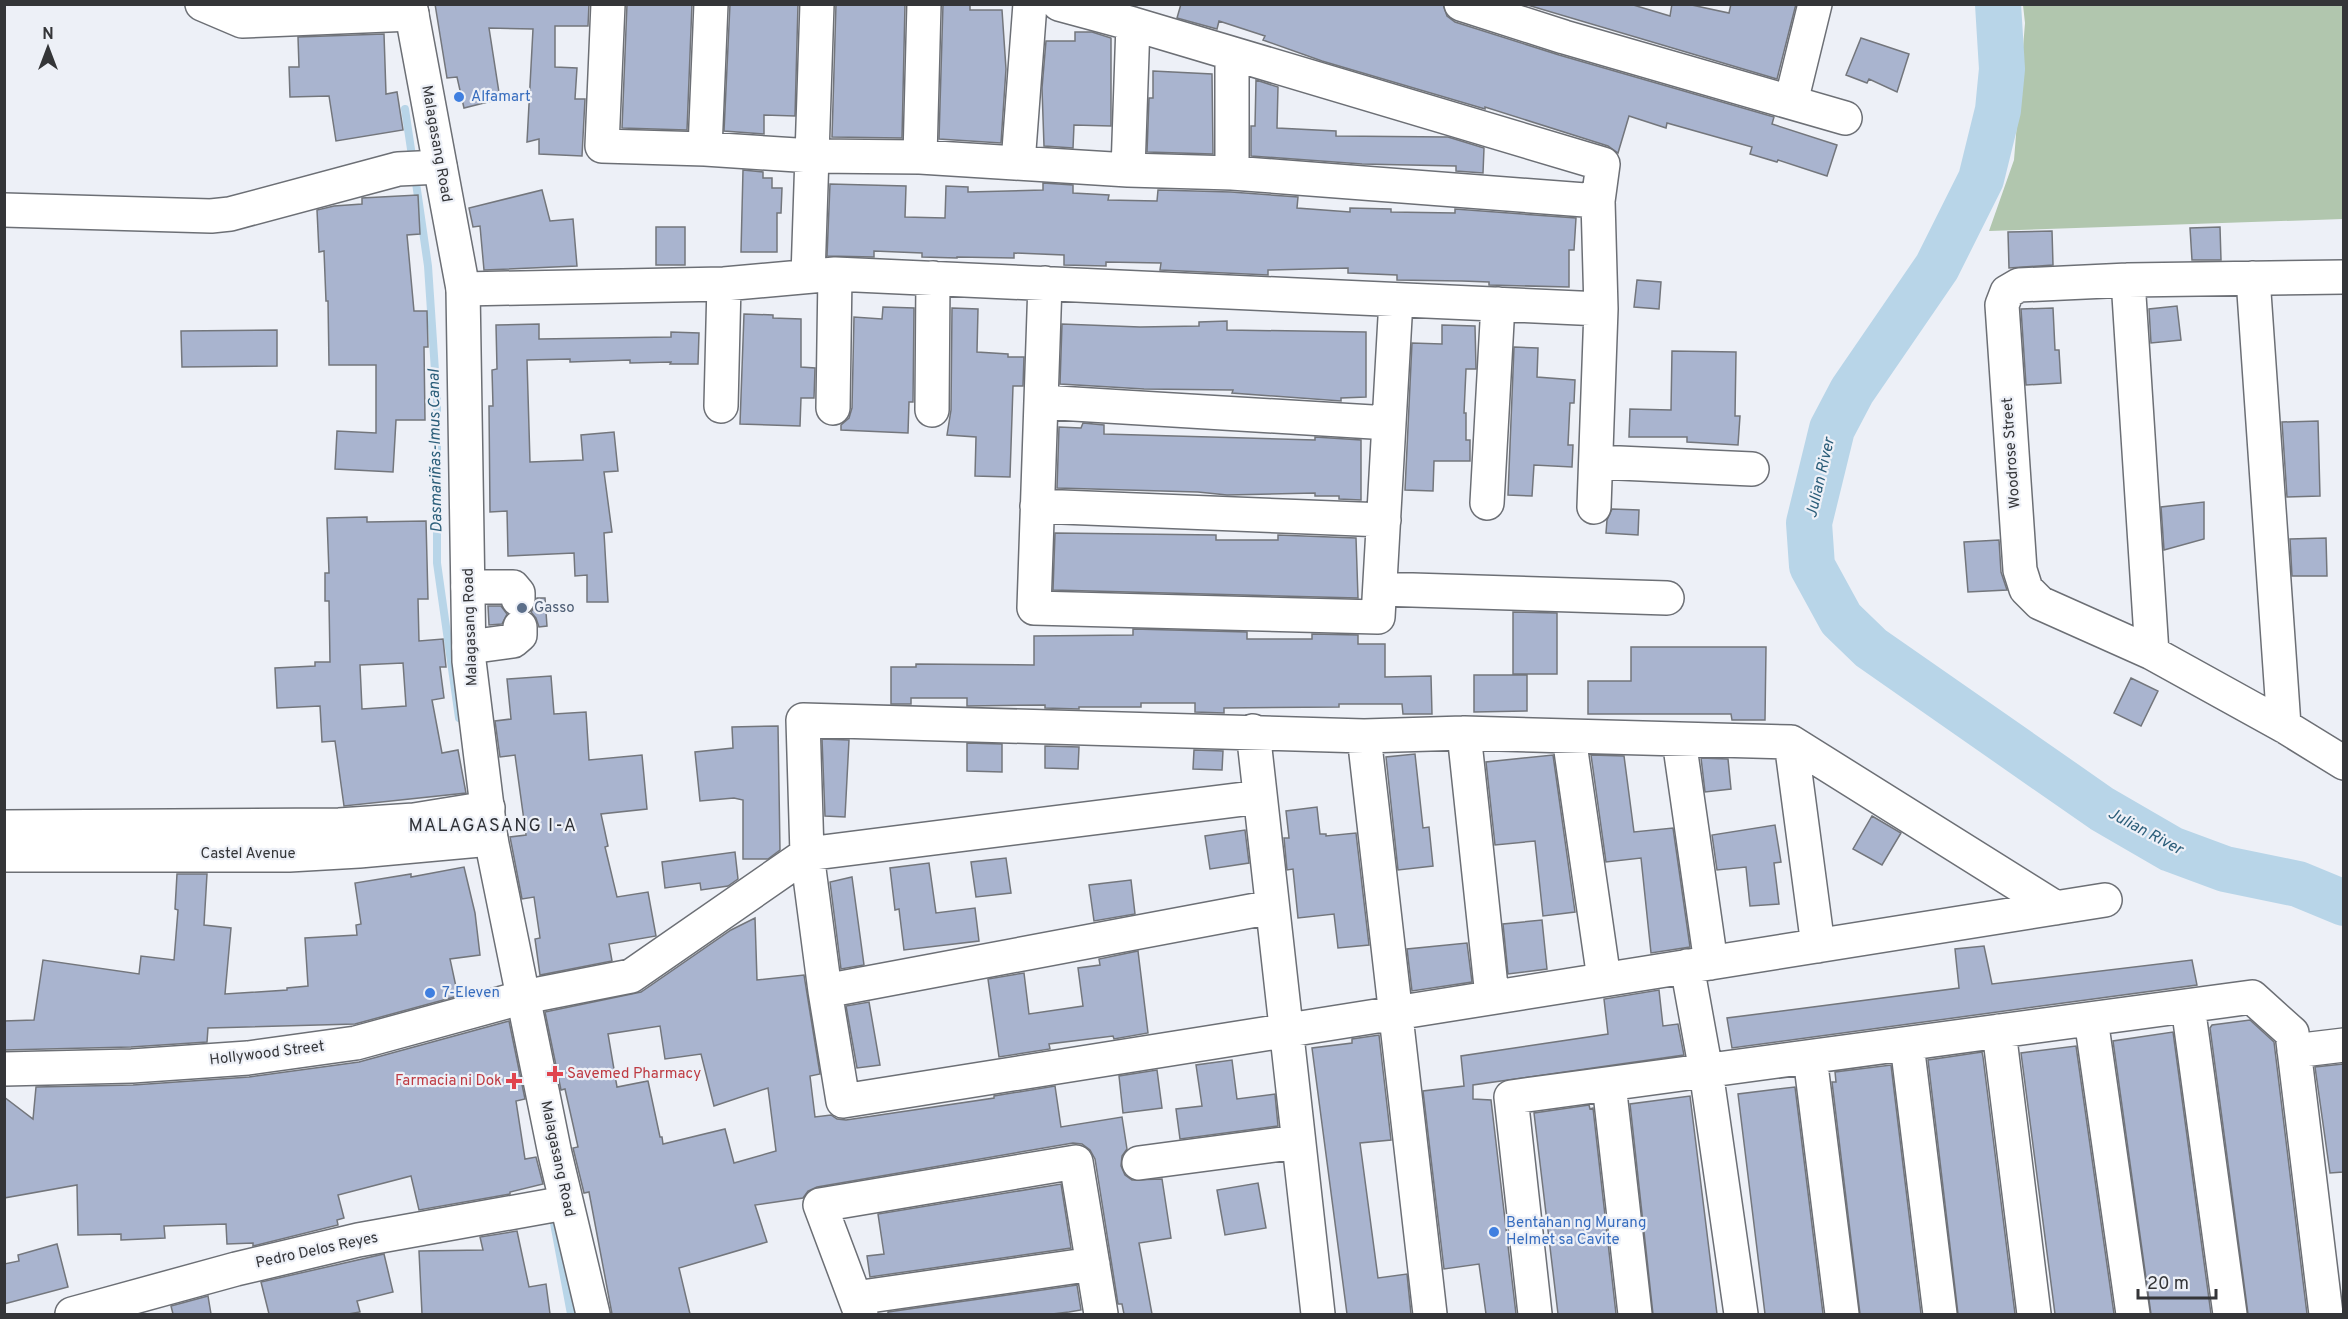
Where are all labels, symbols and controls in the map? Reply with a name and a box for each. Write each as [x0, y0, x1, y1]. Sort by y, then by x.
north arrow [18, 18, 78, 78]
text: N [42, 25, 54, 45]
street label: Malagasang Road [416, 84, 456, 204]
place label: Alfamart [471, 88, 531, 107]
marker: Alfamart [452, 90, 466, 104]
water label: Dasmariñas-Imus Canal [425, 368, 447, 533]
street label: Woodrose Street [1999, 397, 2025, 509]
water label: Julian River [1802, 434, 1840, 520]
street label: Malagasang Road [459, 568, 483, 686]
place label: Gasso [534, 599, 575, 618]
marker: Gasso [515, 601, 529, 615]
water label: Julian River [2104, 804, 2188, 861]
district label: MALAGASANG I-A [408, 815, 578, 838]
street label: Castel Avenue [200, 845, 296, 864]
place label: 7-Eleven [442, 984, 500, 1003]
marker: 7-Eleven [423, 986, 437, 1000]
street label: Hollywood Street [208, 1038, 326, 1070]
place label: Savemed Pharmacy [567, 1065, 701, 1084]
marker: Savemed Pharmacy [548, 1067, 562, 1081]
place label: Farmacia ni Dok [395, 1072, 502, 1091]
marker: Farmacia ni Dok [507, 1074, 521, 1088]
street label: Malagasang Road [535, 1099, 579, 1219]
place label: Bentahan ng Murang Helmet sa Cavite [1506, 1214, 1646, 1250]
marker: Bentahan ng Murang Helmet sa Cavite [1487, 1225, 1501, 1239]
street label: Pedro Delos Reyes [254, 1229, 380, 1273]
scale bar [2138, 1262, 2216, 1300]
text: 20 m [2147, 1273, 2189, 1296]

